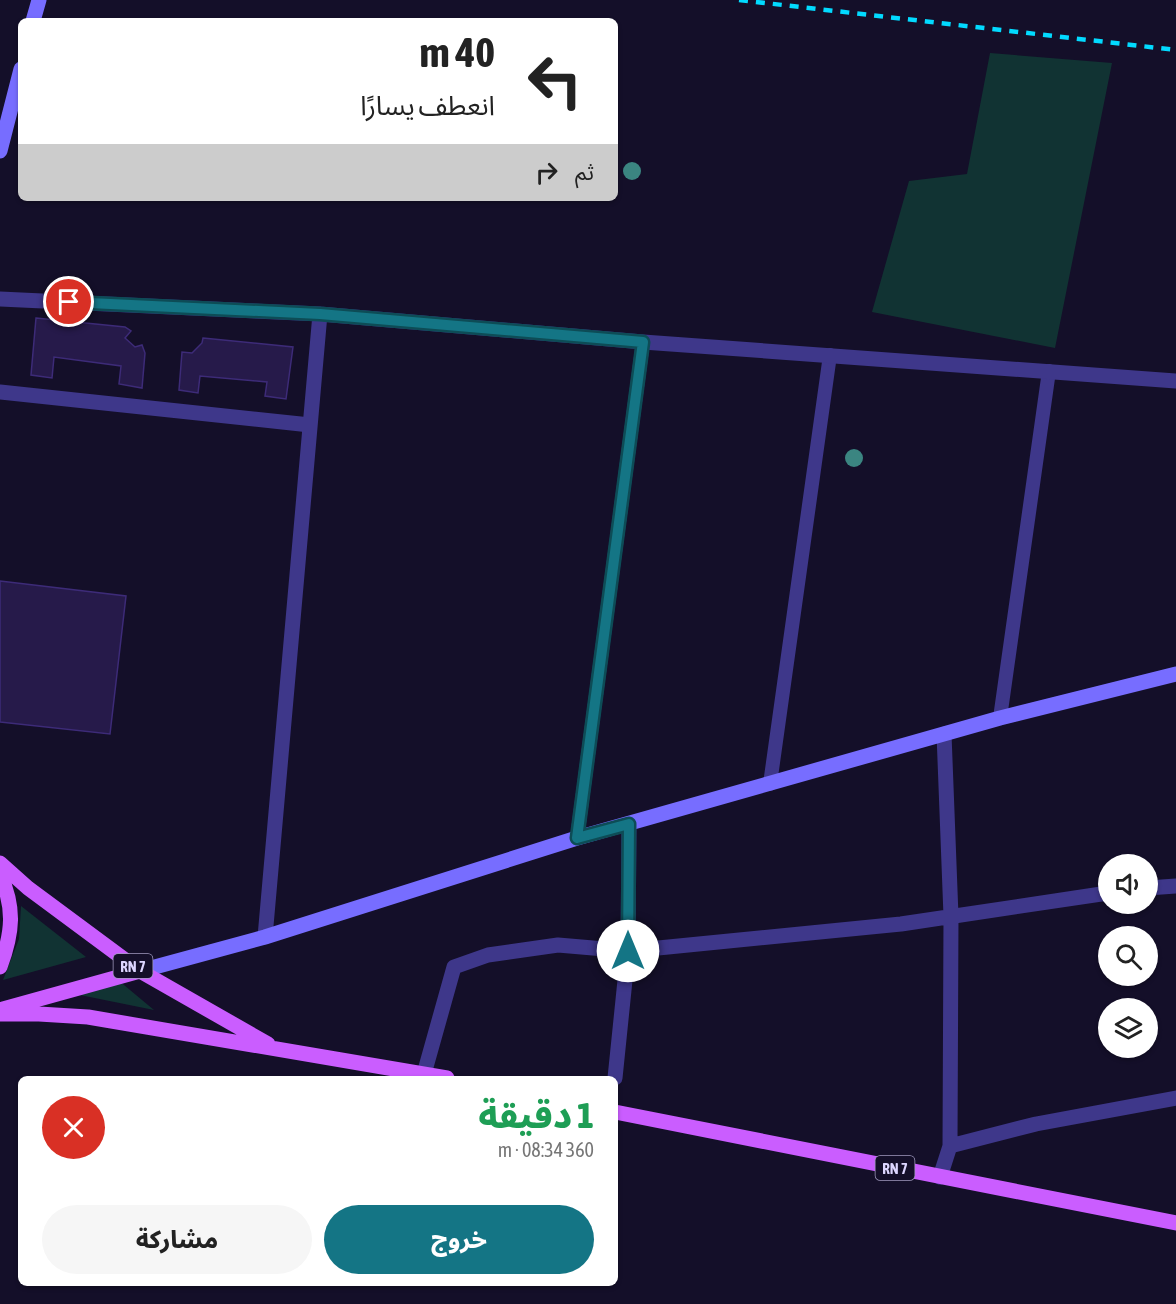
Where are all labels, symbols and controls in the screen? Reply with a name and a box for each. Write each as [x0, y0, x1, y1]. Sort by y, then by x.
text: 40 m [420, 28, 495, 76]
icon: left [516, 42, 594, 120]
text: انعطف يسارًا [360, 90, 495, 121]
icon: right [530, 156, 563, 189]
text: ثم [575, 159, 594, 185]
pin [43, 276, 94, 327]
icon: arrive [52, 285, 85, 318]
map controls [1098, 854, 1158, 1058]
button: sound [1098, 854, 1158, 914]
position arrow [596, 919, 660, 983]
button: search [1098, 926, 1158, 986]
road number: RN 7 [114, 954, 152, 978]
button: layers [1098, 998, 1158, 1058]
text: 1 دقيقة [478, 1094, 594, 1136]
button: close [42, 1096, 105, 1159]
text: 360 m · 08:34 [498, 1138, 594, 1161]
road number: RN 7 [876, 1156, 914, 1180]
button: مشاركة [42, 1205, 312, 1274]
button: خروج [324, 1205, 594, 1274]

